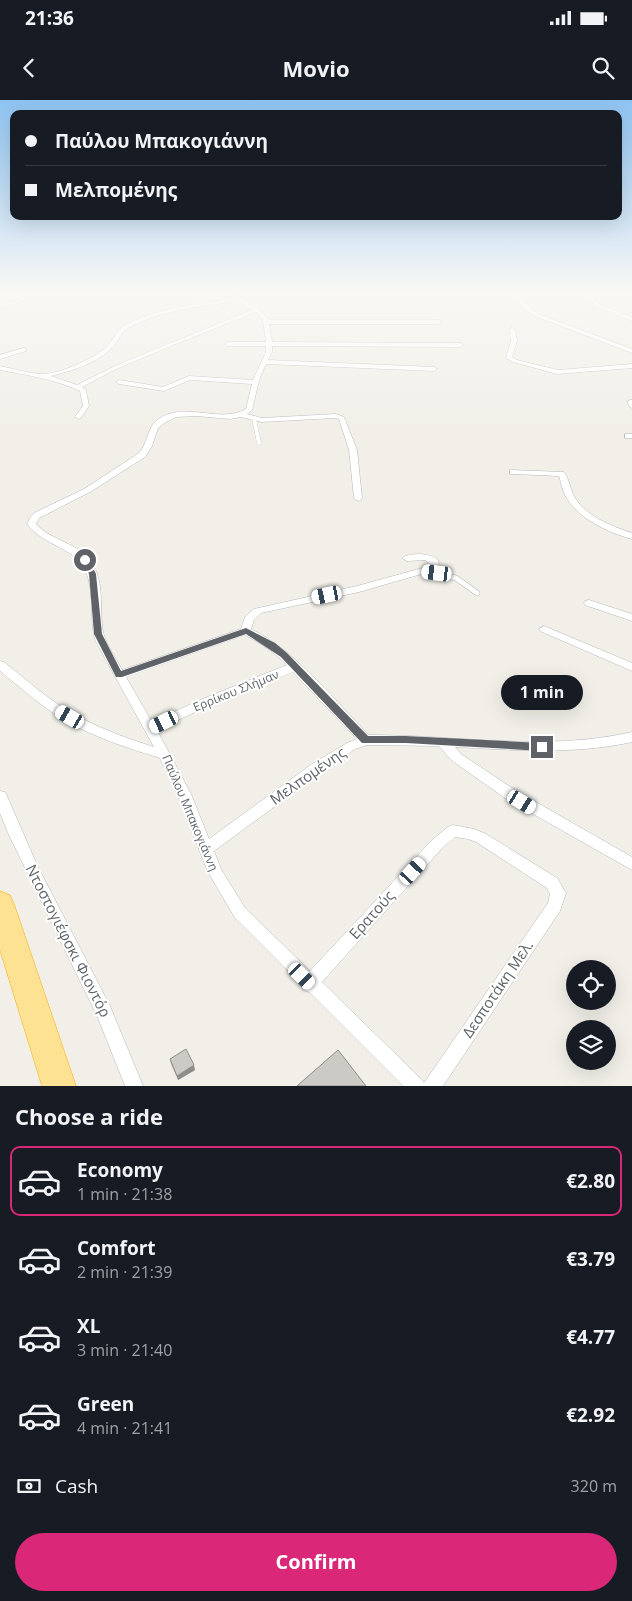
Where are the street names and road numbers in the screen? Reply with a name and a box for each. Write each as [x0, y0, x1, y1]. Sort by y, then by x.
street label: Ερρίκου Σλήμαν [190, 666, 281, 715]
street label: Μελπομένης [265, 742, 349, 809]
street label: Παύλου Μπακογιάννη [158, 752, 223, 874]
street label: Ντοστογιέφσκι Φιοντόρ [22, 861, 116, 1020]
street label: Ερατούς [344, 886, 398, 943]
street label: Δεσποτάκη Μελ. [457, 936, 537, 1041]

